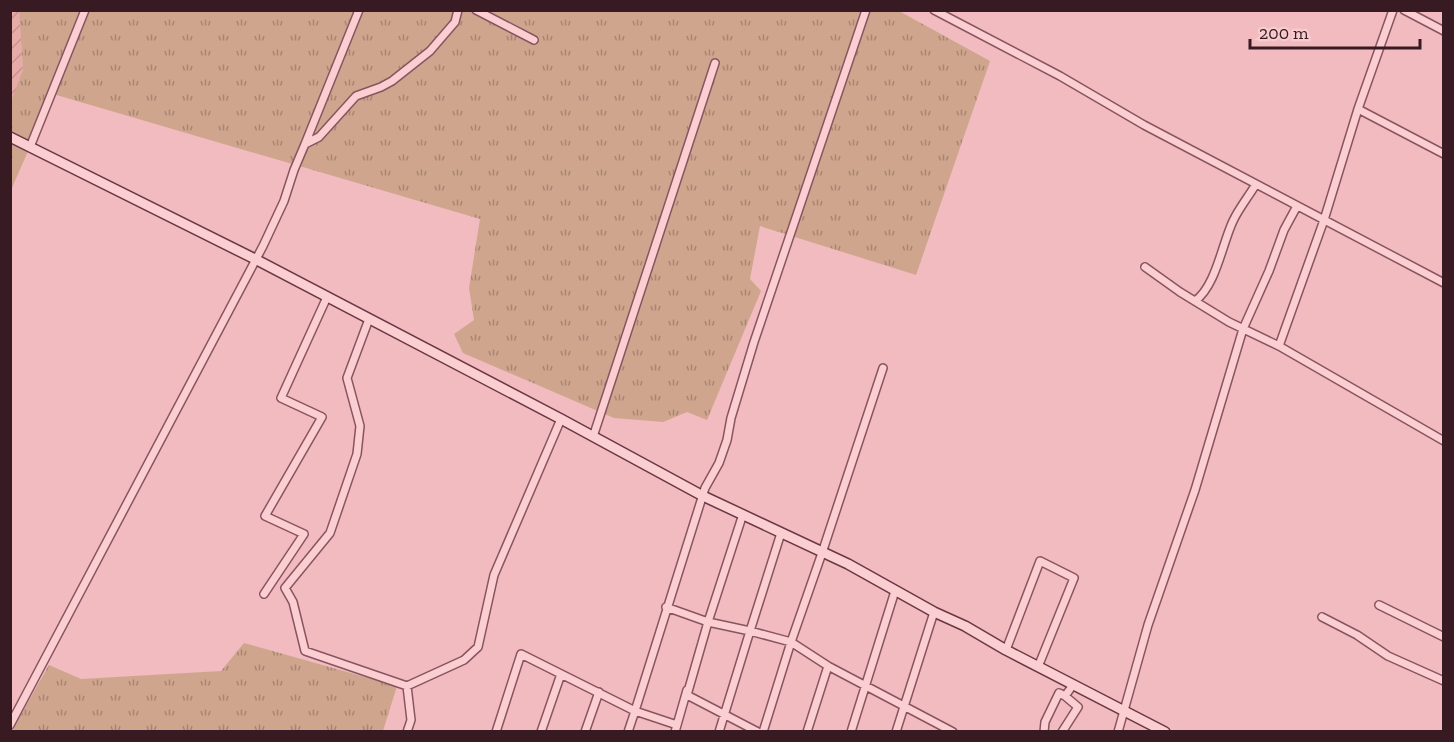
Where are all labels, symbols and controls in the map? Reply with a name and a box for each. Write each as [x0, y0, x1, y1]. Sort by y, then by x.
scale bar [1250, 12, 1420, 50]
text: 200 m [1259, 22, 1309, 44]

